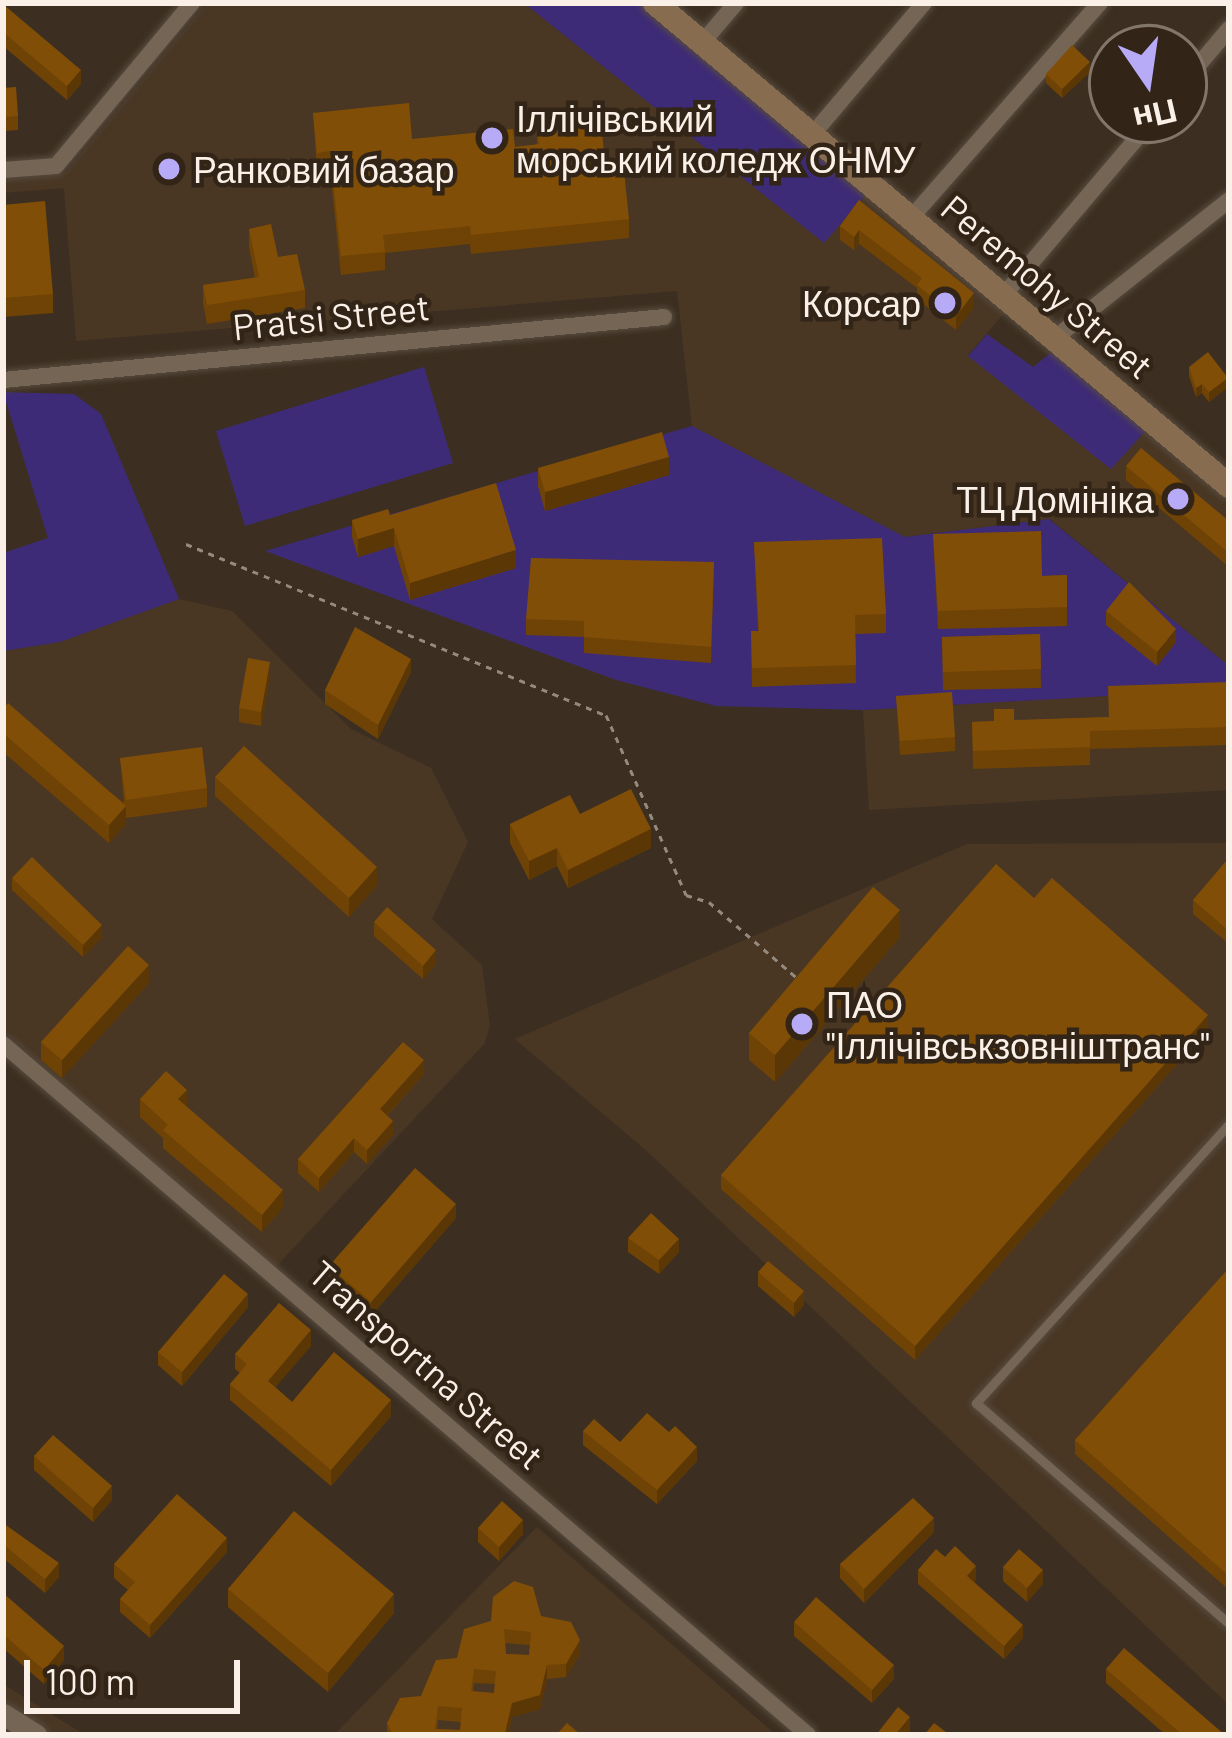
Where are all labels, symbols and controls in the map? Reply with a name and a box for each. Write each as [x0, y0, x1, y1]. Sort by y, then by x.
north arrow [1088, 24, 1208, 144]
text: Пн [1130, 92, 1181, 141]
place label: Іллічівський морський коледж ОНМУ [516, 95, 915, 180]
marker: Іллічівський морський коледж ОНМУ [479, 125, 505, 151]
place label: Ранковий базар [193, 147, 454, 191]
marker: Ранковий базар [156, 156, 182, 182]
street label: Peremohy Street [934, 185, 1162, 387]
place label: Корсар [802, 281, 921, 325]
street label: Pratsi Street [230, 284, 432, 348]
marker: Корсар [932, 290, 958, 316]
place label: ТЦ Домініка [956, 477, 1154, 521]
marker: ТЦ Домініка [1165, 486, 1191, 512]
place label: ПАО "Іллічівськзовніштранс" [826, 981, 1210, 1066]
marker: ПАО "Іллічівськзовніштранс" [789, 1011, 815, 1037]
street label: Transportna Street [301, 1251, 553, 1477]
scale bar [30, 1636, 246, 1710]
text: 100 m [45, 1659, 135, 1702]

